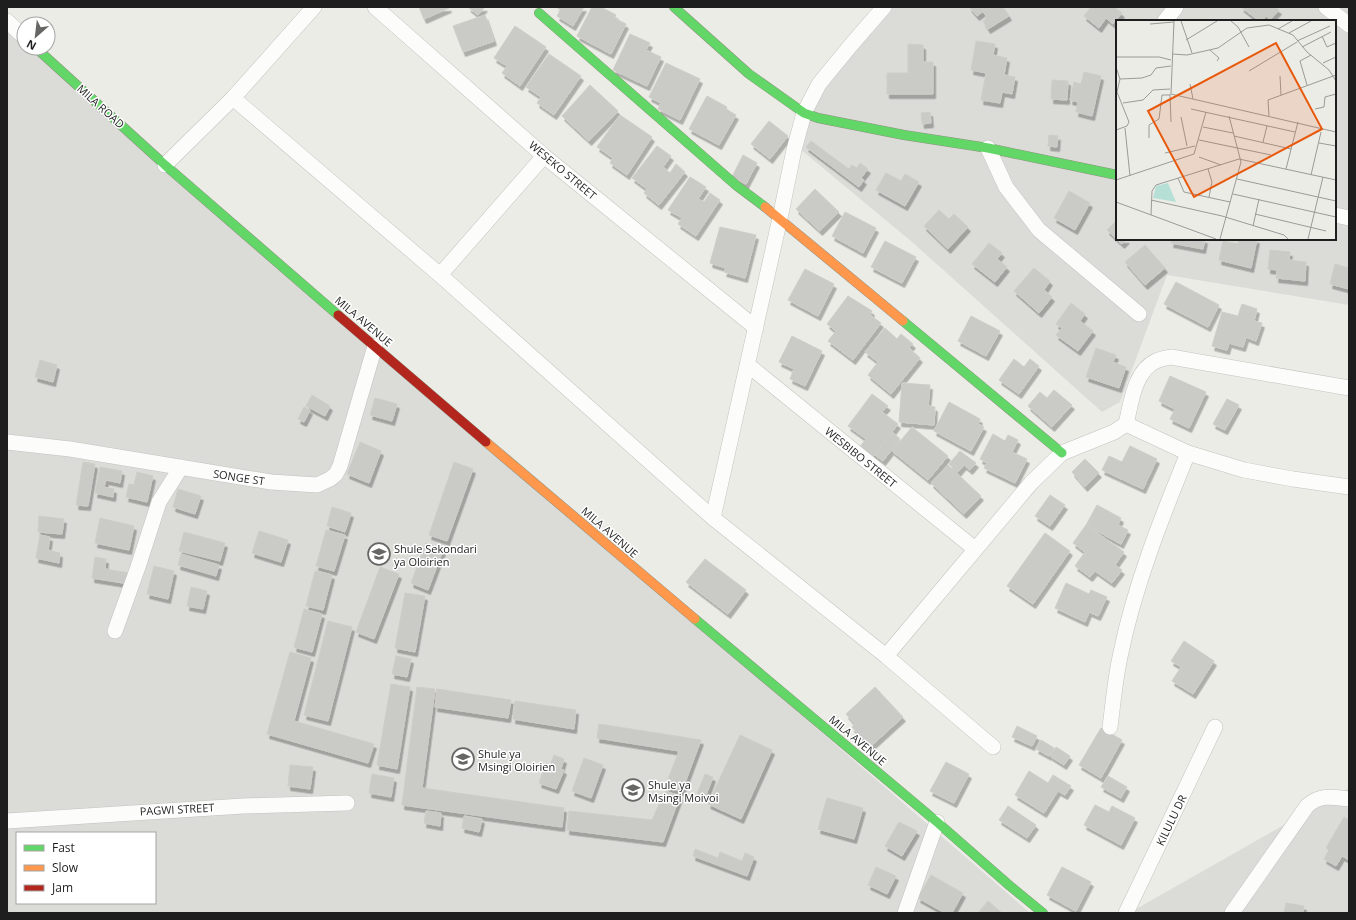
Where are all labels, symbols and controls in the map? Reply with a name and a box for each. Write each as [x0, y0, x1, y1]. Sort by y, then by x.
north arrow [16, 16, 56, 56]
inset map [1116, 20, 1336, 240]
text: N [24, 37, 39, 54]
street label: MILA ROAD [74, 81, 128, 131]
street label: WESEKO STREET [526, 137, 600, 203]
street label: MILA AVENUE [332, 293, 396, 349]
street label: WESBIBO STREET [822, 423, 900, 491]
street label: SONGE ST [212, 466, 266, 488]
street label: MILA AVENUE [578, 503, 642, 561]
school or university icon: Shule Sekondari ya Oloirien [366, 541, 392, 567]
place label: Shule Sekondari ya Oloirien [394, 541, 477, 569]
street label: MILA AVENUE [826, 712, 890, 768]
school or university icon: Shule ya Msingi Oloirien [450, 746, 476, 772]
place label: Shule ya Msingi Oloirien [478, 746, 555, 774]
school or university icon: Shule ya Msingi Moivoi [620, 777, 646, 803]
place label: Shule ya Msingi Moivoi [648, 777, 718, 805]
street label: KILULU DR [1152, 792, 1190, 848]
street label: PAGWI STREET [139, 800, 215, 818]
legend [16, 832, 156, 904]
text: Fast [52, 839, 75, 856]
text: Slow [52, 859, 79, 876]
text: Jam [51, 879, 73, 896]

